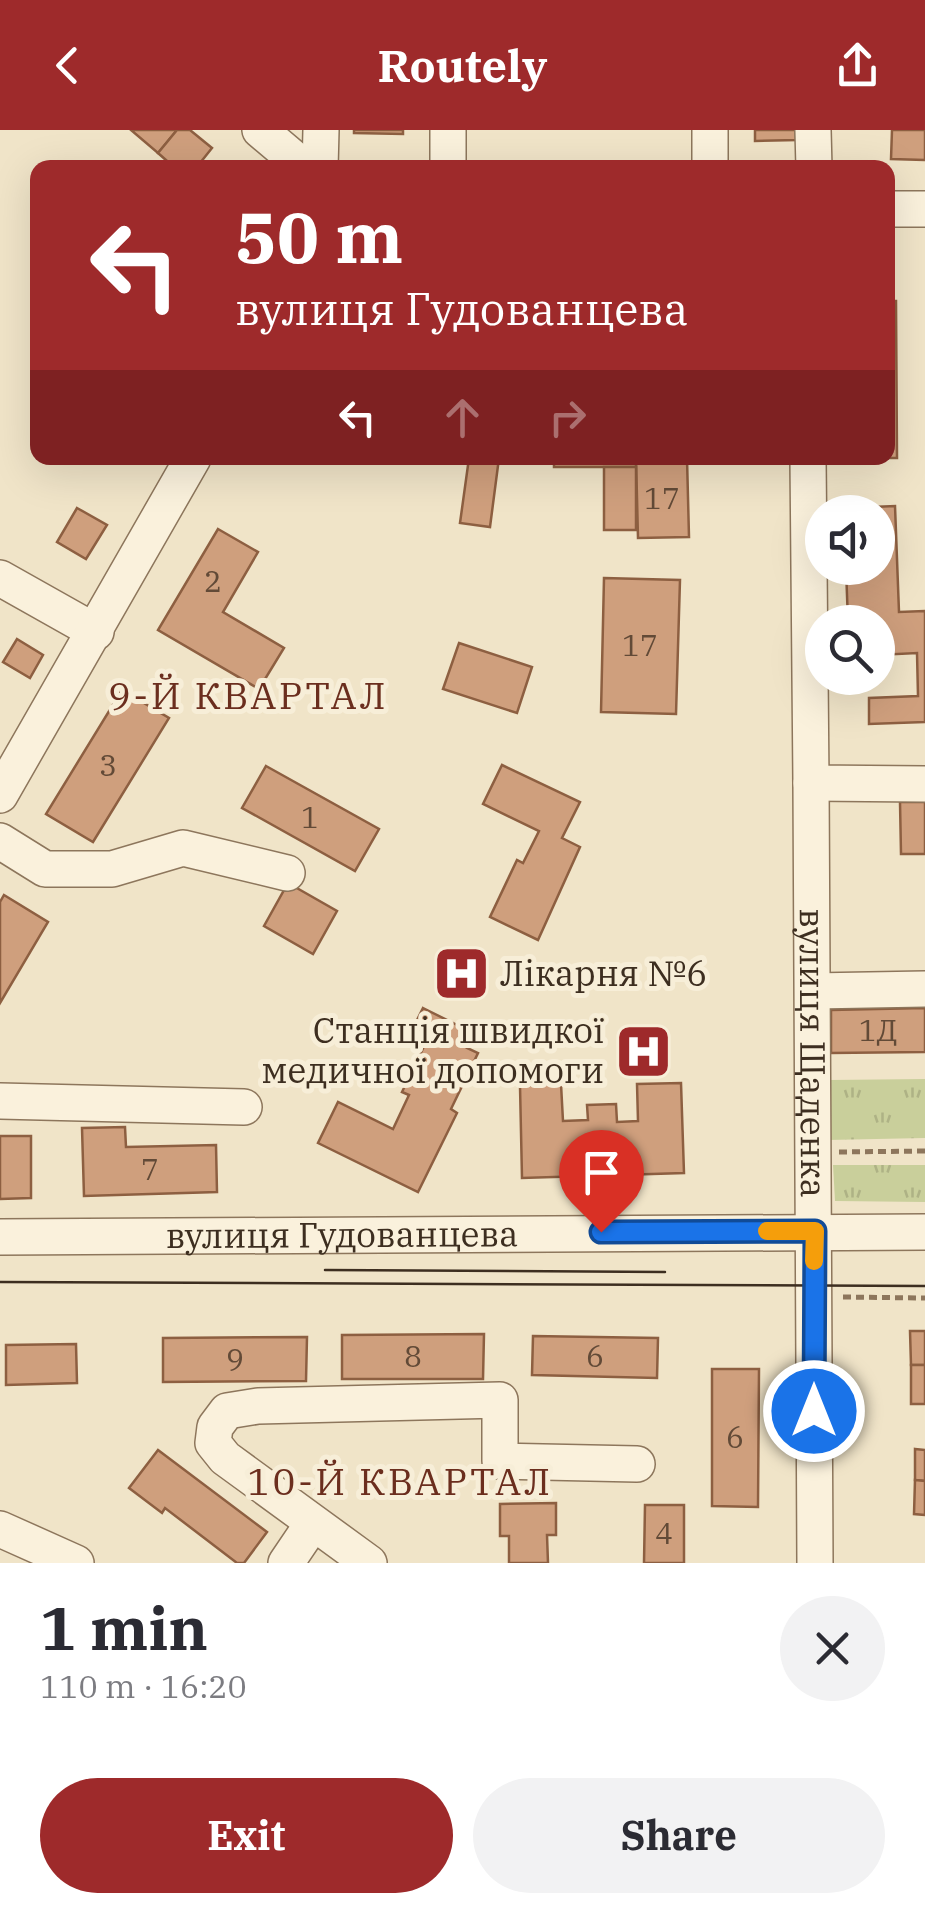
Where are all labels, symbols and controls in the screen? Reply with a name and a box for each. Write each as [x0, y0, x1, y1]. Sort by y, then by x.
text: Routely [378, 36, 547, 94]
icon: back [40, 38, 95, 93]
icon: share [830, 38, 885, 93]
text: 50 m [235, 191, 403, 282]
icon: left [70, 200, 200, 330]
text: вулиця Гудованцева [235, 279, 688, 337]
icon: left [330, 390, 385, 445]
icon: ahead [435, 390, 490, 445]
icon: right [540, 390, 595, 445]
house number: 17 [644, 478, 680, 517]
map controls [805, 495, 895, 695]
button: sound [805, 495, 895, 585]
house number: 2 [204, 561, 222, 600]
button: search [805, 605, 895, 695]
house number: 17 [622, 625, 658, 664]
district label: 9-Й КВАРТАЛ [108, 670, 388, 719]
house number: 3 [99, 745, 117, 784]
house number: 1 [301, 797, 319, 836]
street label: вулиця Щаденка [790, 908, 837, 1198]
hospital icon: Лікарня №6 [431, 944, 491, 1004]
place label: Лікарня №6 [500, 950, 707, 996]
place label: Станція швидкої медичної допомоги [261, 1007, 604, 1093]
house number: 1Д [859, 1010, 897, 1049]
hospital icon: Станція швидкої медичної допомоги [613, 1021, 673, 1081]
pin [559, 1130, 644, 1233]
icon: arrive [574, 1145, 629, 1200]
house number: 7 [141, 1149, 159, 1188]
street label: вулиця Гудованцева [166, 1210, 518, 1258]
house number: 8 [404, 1336, 422, 1375]
house number: 6 [586, 1336, 604, 1375]
house number: 9 [226, 1339, 244, 1378]
position arrow [762, 1359, 866, 1463]
house number: 6 [726, 1417, 744, 1456]
district label: 10-Й КВАРТАЛ [247, 1456, 553, 1505]
house number: 4 [655, 1513, 673, 1552]
text: 1 min [40, 1588, 208, 1667]
button: close [780, 1596, 885, 1701]
text: 110 m · 16:20 [40, 1665, 247, 1707]
button: Exit [40, 1778, 453, 1893]
button: Share [473, 1778, 885, 1893]

